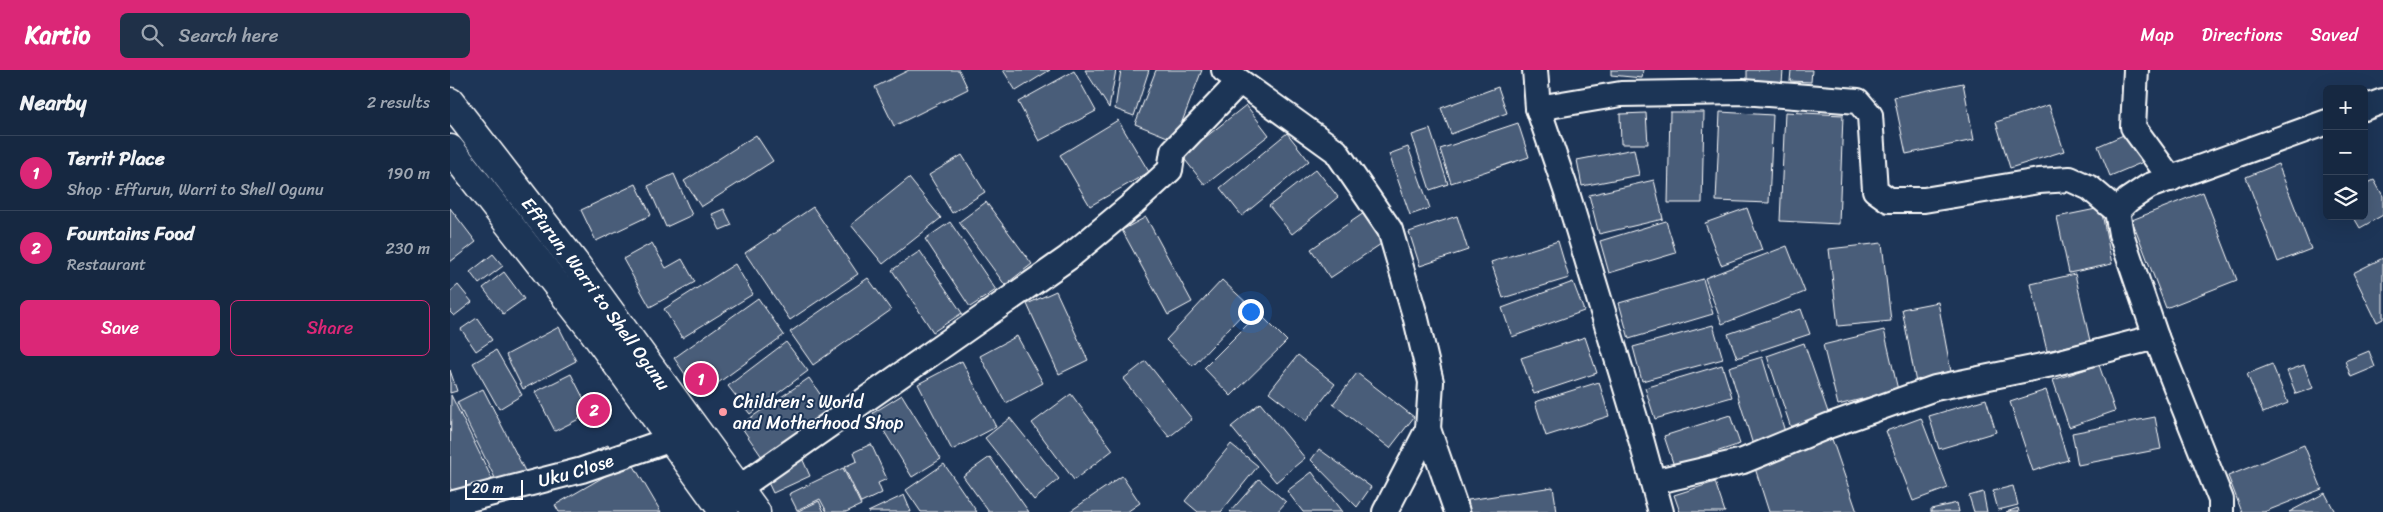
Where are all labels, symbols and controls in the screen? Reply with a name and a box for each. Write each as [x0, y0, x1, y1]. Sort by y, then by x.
search box [120, 13, 470, 58]
text: Kartio [25, 14, 90, 56]
text: Search here [178, 19, 279, 52]
text: Map [2141, 19, 2174, 51]
text: Directions [2202, 19, 2283, 51]
text: Saved [2311, 19, 2358, 51]
icon: search [138, 21, 166, 49]
text: Nearby [20, 84, 86, 122]
map controls [2323, 85, 2368, 220]
button: + [2323, 85, 2368, 130]
text: 2 results [367, 88, 430, 117]
button: − [2323, 130, 2368, 175]
text: Territ Place [67, 142, 165, 175]
text: 1 [33, 159, 39, 188]
text: 190 m [387, 159, 430, 188]
text: Shop · Effurun, Warri to Shell Ogunu [67, 175, 323, 204]
button: layers [2323, 175, 2368, 220]
street label: Effurun, Warri to Shell Ogunu [513, 190, 679, 398]
text: Fountains Food [67, 217, 194, 250]
text: 2 [31, 234, 41, 263]
text: 230 m [385, 234, 430, 263]
text: Restaurant [67, 250, 146, 279]
your location [1238, 299, 1264, 325]
button: Save [20, 300, 220, 356]
button: Share [230, 300, 430, 356]
pin: 1 [685, 360, 717, 398]
place label: Children's World and Motherhood Shop [733, 386, 904, 439]
pin: 2 [578, 391, 610, 429]
marker: Children's World and Motherhood Shop [717, 406, 729, 418]
street label: Uku Close [534, 444, 618, 497]
text: 20 m [472, 476, 503, 501]
scale bar [465, 477, 522, 500]

